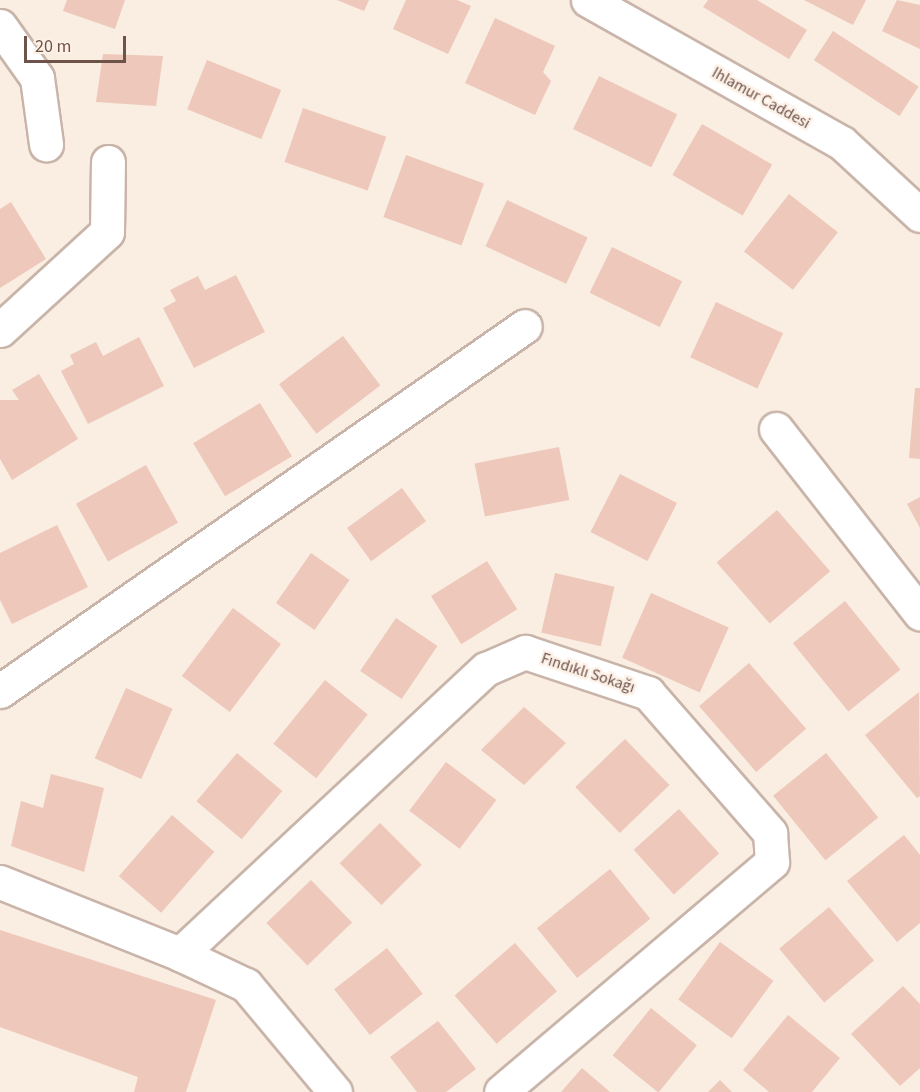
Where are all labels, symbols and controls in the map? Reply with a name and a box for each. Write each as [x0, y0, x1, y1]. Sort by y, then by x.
scale bar [27, 24, 129, 62]
text: 20 m [35, 34, 71, 59]
street label: Ihlamur Caddesi [709, 63, 813, 133]
street label: Fındıklı Sokağı [539, 649, 637, 697]

